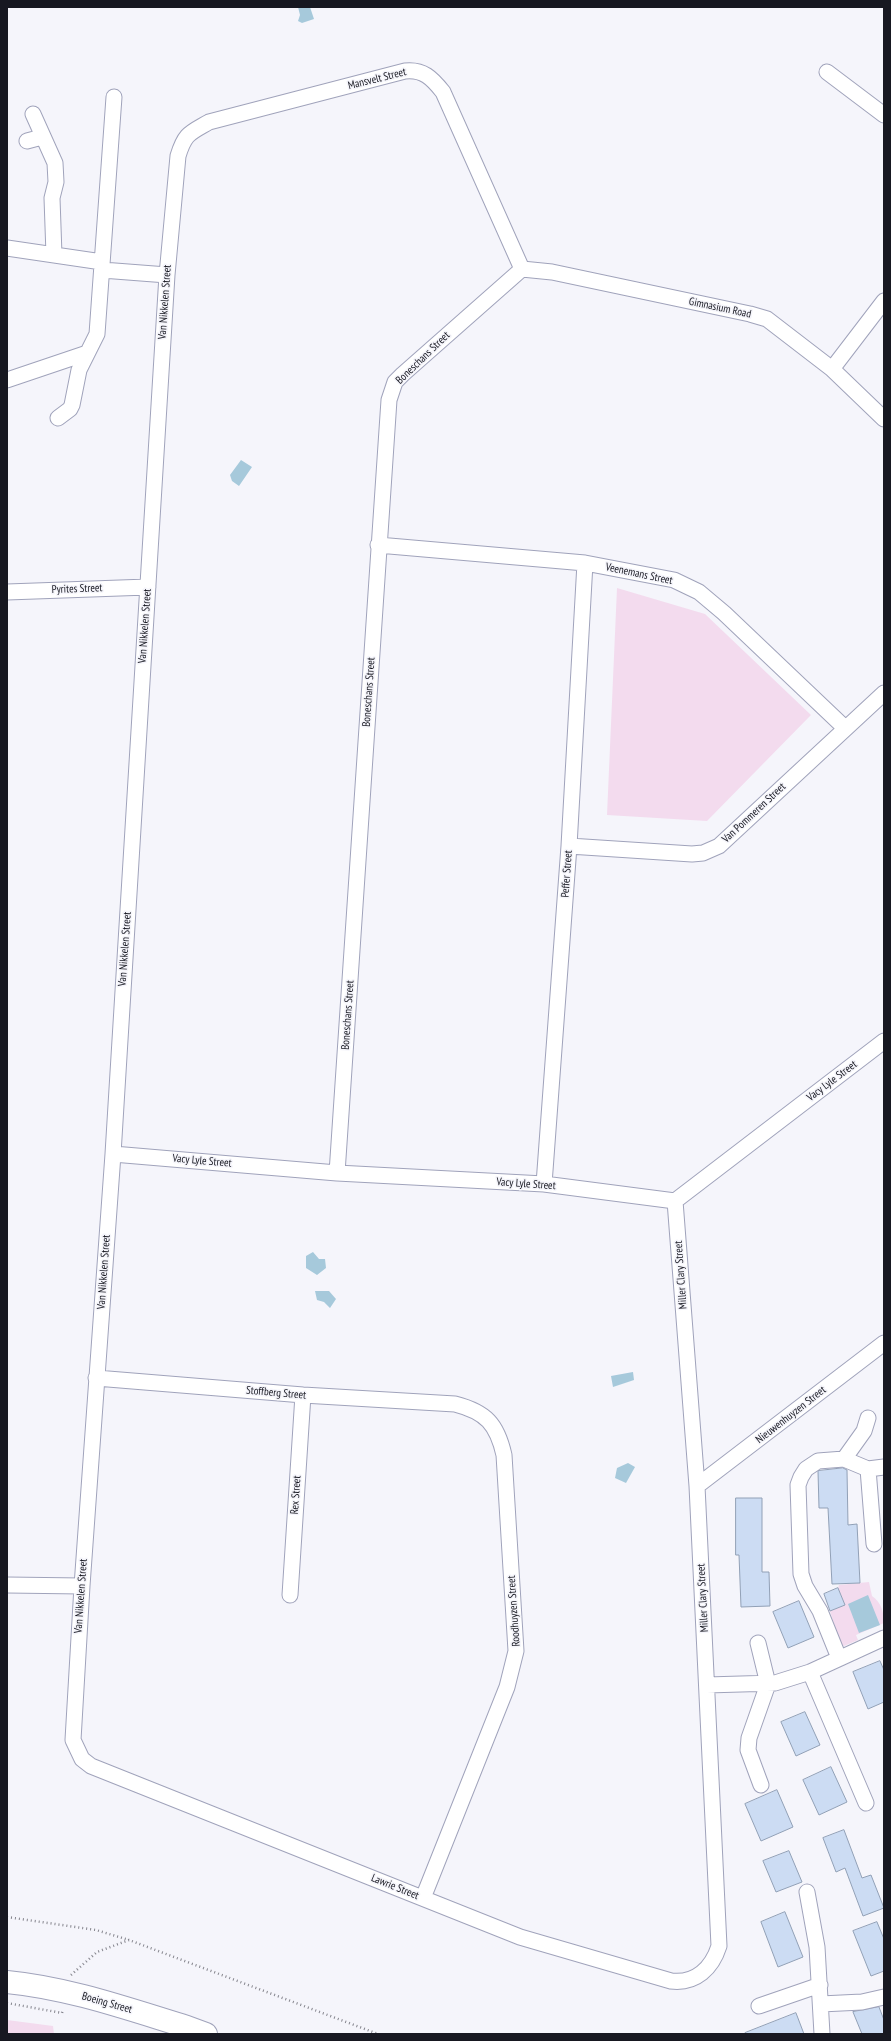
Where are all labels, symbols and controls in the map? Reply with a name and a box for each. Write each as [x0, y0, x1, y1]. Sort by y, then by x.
street label: Mansvelt Street [347, 65, 407, 93]
street label: Van Nikkelen Street [156, 264, 174, 340]
street label: Gimnasium Road [688, 295, 752, 321]
street label: Boneschans Street [393, 329, 453, 387]
street label: Veenemans Street [604, 560, 674, 588]
street label: Pyrites Street [51, 582, 103, 596]
street label: Van Nikkelen Street [136, 588, 154, 664]
street label: Boneschans Street [360, 657, 378, 727]
street label: Van Pommeren Street [720, 780, 788, 846]
street label: Peffer Street [559, 850, 575, 898]
street label: Van Nikkelen Street [116, 911, 134, 987]
street label: Boneschans Street [339, 980, 357, 1050]
street label: Vacy Lyle Street [804, 1058, 860, 1104]
street label: Vacy Lyle Street [172, 1152, 232, 1170]
street label: Vacy Lyle Street [496, 1175, 556, 1193]
street label: Van Nikkelen Street [95, 1234, 113, 1310]
street label: Miller Clary Street [672, 1240, 690, 1310]
street label: Stoffberg Street [245, 1384, 307, 1402]
street label: Nieuwenhuyzen Street [753, 1384, 829, 1446]
street label: Rex Street [288, 1475, 304, 1515]
street label: Van Nikkelen Street [72, 1558, 90, 1634]
street label: Miller Clary Street [695, 1563, 711, 1633]
street label: Roodhuyzen Street [505, 1575, 523, 1647]
street label: Lawrie Street [369, 1871, 421, 1903]
street label: Boeing Street [80, 1990, 134, 2016]

